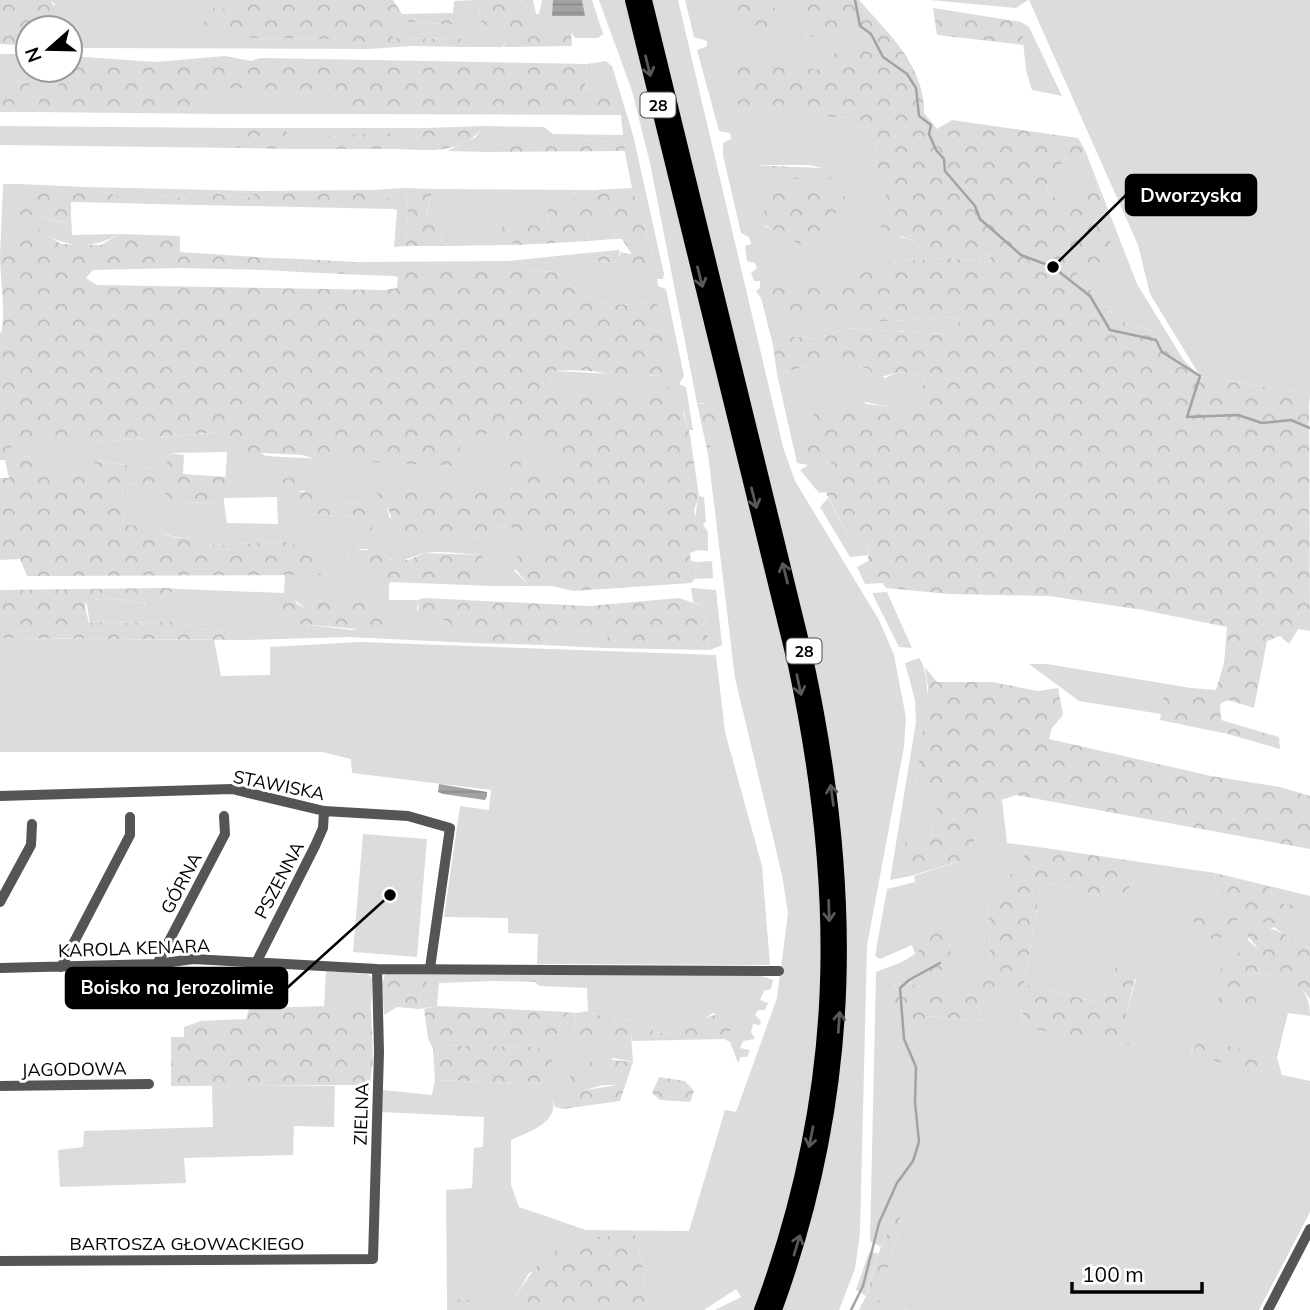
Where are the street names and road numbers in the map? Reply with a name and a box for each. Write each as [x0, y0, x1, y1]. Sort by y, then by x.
road number: 28 [640, 92, 676, 118]
road number: 28 [786, 638, 822, 664]
street label: STAWISKA [231, 765, 327, 805]
street label: PSZENNA [249, 837, 309, 923]
street label: GÓRNA [155, 848, 207, 918]
street label: KAROLA KENARA [58, 934, 210, 962]
street label: JAGODOWA [21, 1057, 127, 1081]
street label: ZIELNA [348, 1082, 374, 1146]
street label: BARTOSZA GŁOWACKIEGO [70, 1232, 304, 1255]

